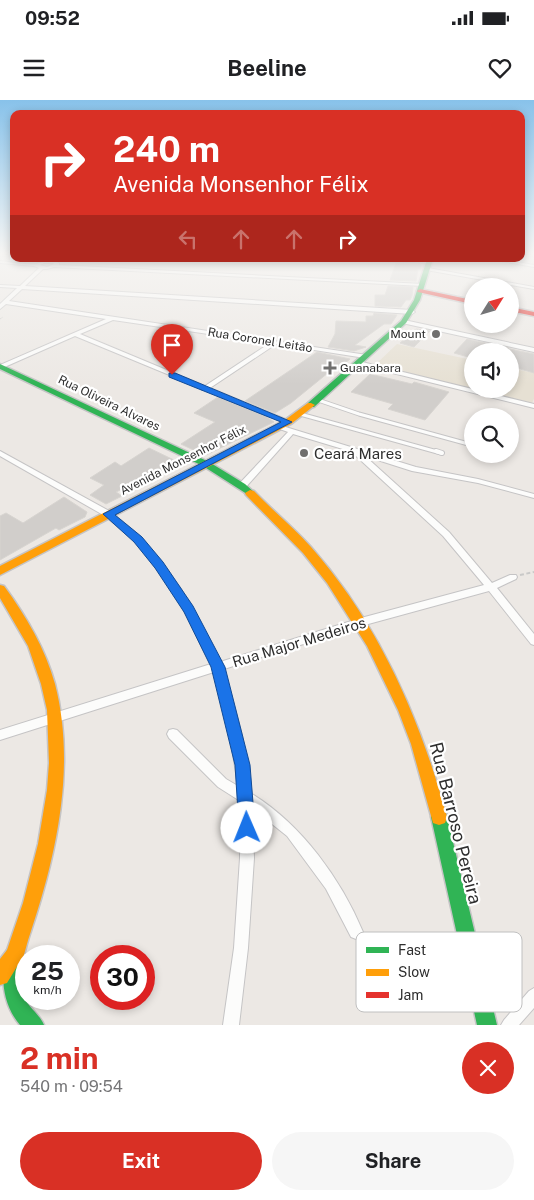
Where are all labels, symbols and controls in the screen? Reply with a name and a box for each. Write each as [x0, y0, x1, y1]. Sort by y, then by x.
text: 09:52 [25, 7, 80, 29]
icon: menu [20, 54, 48, 82]
icon: heart [486, 54, 514, 82]
text: Beeline [227, 55, 307, 81]
text: 240 m [113, 129, 220, 170]
icon: right [30, 130, 95, 195]
text: Avenida Monsenhor Félix [113, 171, 369, 197]
icon: left [174, 225, 202, 253]
icon: ahead [227, 225, 255, 253]
icon: ahead [280, 225, 308, 253]
icon: right [333, 225, 361, 253]
north arrow [464, 278, 519, 332]
map controls [464, 278, 519, 463]
pin [151, 324, 193, 375]
street label: Rua Coronel Leitão [207, 325, 314, 355]
place label: Mount [390, 327, 426, 341]
marker: Mount [430, 328, 442, 340]
icon: arrive [158, 331, 186, 359]
button: sound [464, 343, 519, 398]
place label: Guanabara [340, 361, 401, 375]
marker: Guanabara [324, 362, 336, 374]
street label: Rua Oliveira Alvares [56, 372, 162, 434]
button: search [464, 408, 519, 463]
street label: Avenida Monsenhor Félix [118, 422, 249, 498]
place label: Ceará Mares [314, 445, 402, 462]
marker: Ceará Mares [298, 447, 310, 459]
street label: Rua Major Medeiros [230, 614, 368, 670]
street label: Rua Barroso Pereira [426, 740, 486, 906]
position arrow [220, 801, 272, 853]
legend [356, 932, 522, 1012]
text: Fast [398, 942, 426, 958]
speed limit sign: 30 [90, 945, 155, 1010]
text: 25 [31, 956, 64, 986]
text: Slow [398, 964, 430, 980]
text: km/h [33, 983, 62, 997]
text: Jam [398, 987, 423, 1003]
text: 2 min [20, 1040, 99, 1076]
button: close [462, 1042, 514, 1094]
text: 540 m · 09:54 [20, 1077, 123, 1096]
button: Exit [20, 1132, 262, 1190]
button: Share [272, 1132, 514, 1190]

